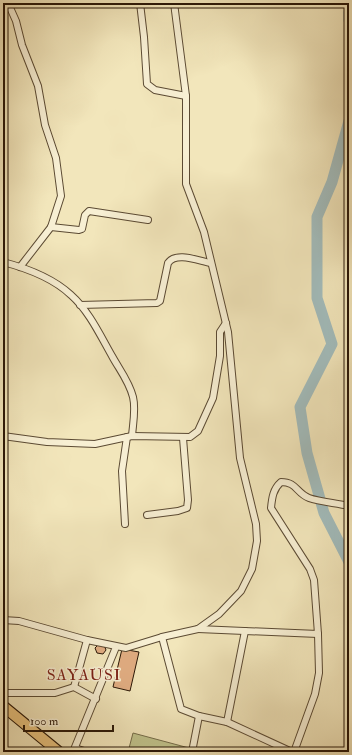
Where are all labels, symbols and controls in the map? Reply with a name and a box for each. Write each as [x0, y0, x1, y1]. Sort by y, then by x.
district label: SAYAUSI [47, 665, 121, 685]
scale bar [24, 707, 113, 733]
text: 100 m [30, 714, 59, 729]

